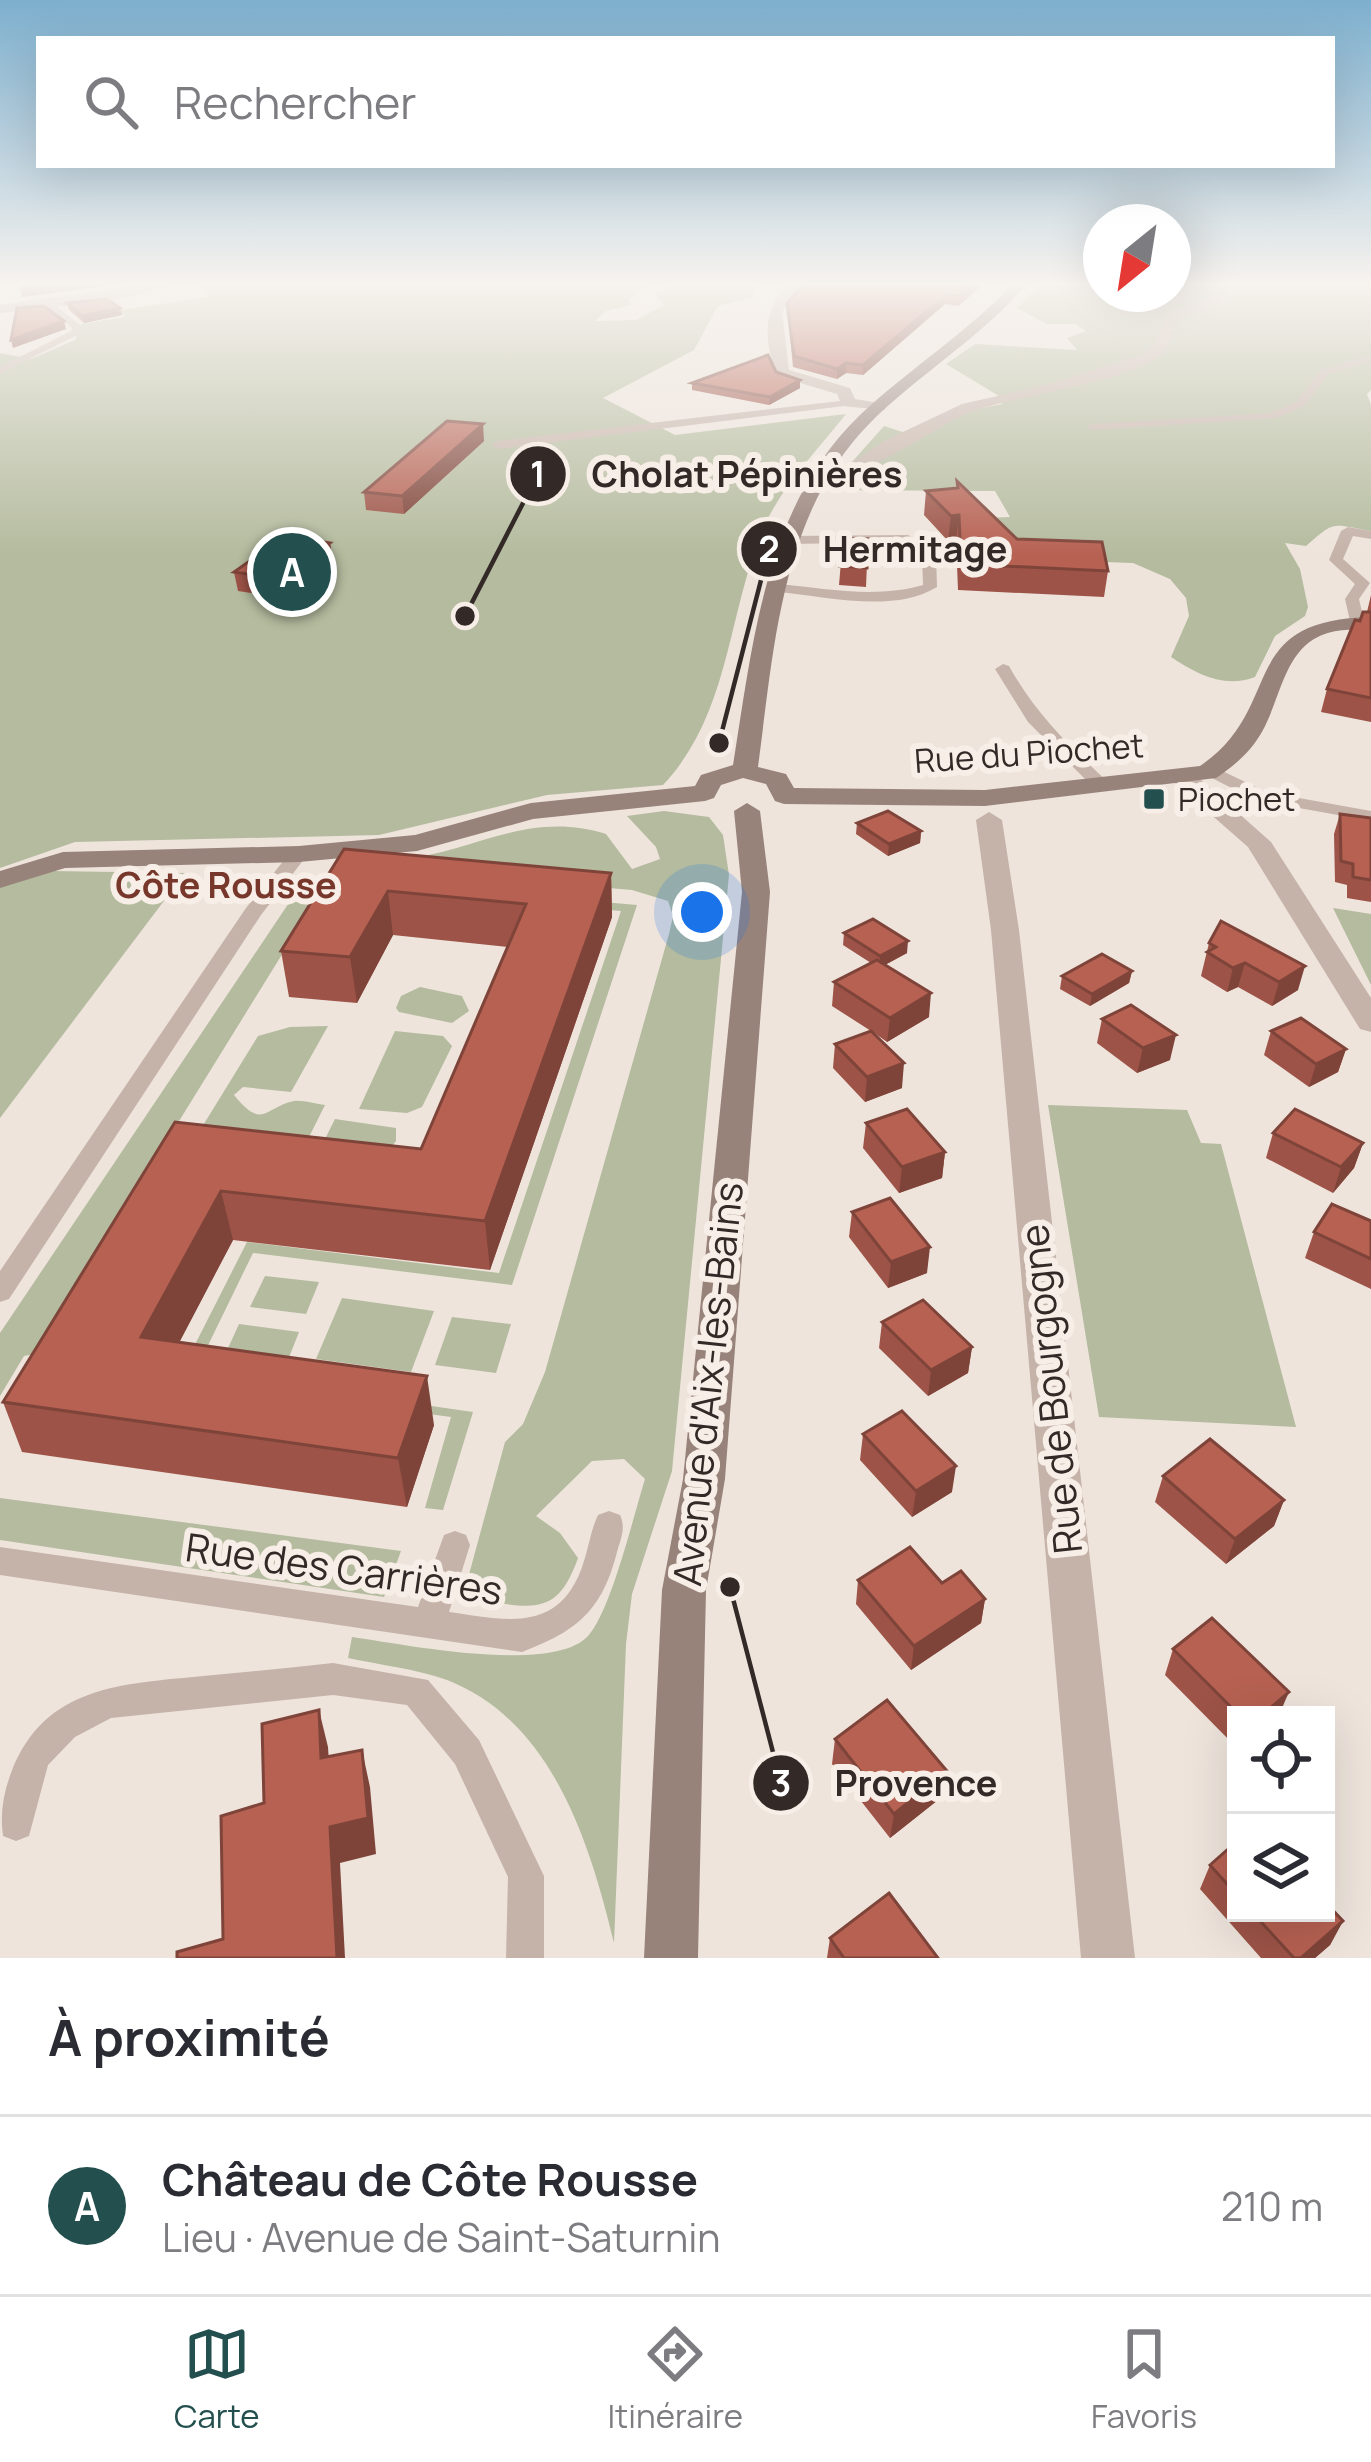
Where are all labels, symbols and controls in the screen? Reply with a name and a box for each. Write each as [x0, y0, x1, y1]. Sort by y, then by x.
search box [36, 36, 1335, 168]
icon: search [78, 69, 144, 135]
text: Rechercher [174, 71, 417, 133]
north arrow [1083, 204, 1191, 312]
callout: Cholat Pépinières [508, 438, 926, 510]
text: 1 [530, 449, 546, 498]
text: Cholat Pépinières [592, 449, 902, 498]
callout: Hermitage [739, 513, 1032, 585]
text: 2 [758, 524, 780, 573]
text: Hermitage [823, 524, 1007, 573]
pin: A [253, 527, 331, 617]
street label: Rue du Piochet [913, 722, 1145, 783]
place label: Piochet [1178, 776, 1296, 821]
marker: Piochet [1141, 786, 1167, 812]
district label: Côte Rousse [115, 860, 337, 909]
your location [672, 882, 732, 942]
street label: Avenue d'Aix-les-Bains [659, 1179, 755, 1589]
street label: Rue de Bourgogne [1006, 1222, 1094, 1556]
street label: Rue des Carrières [182, 1519, 506, 1617]
map controls [1227, 1706, 1335, 1922]
button: locate [1227, 1706, 1335, 1814]
callout: Provence [751, 1747, 1021, 1819]
text: 3 [771, 1758, 791, 1807]
text: Provence [835, 1758, 997, 1807]
button: layers [1227, 1814, 1335, 1922]
text: À proximité [48, 2002, 330, 2071]
text: Château de Côte Rousse [162, 2148, 698, 2210]
text: A [74, 2179, 100, 2233]
text: 210 m [1221, 2179, 1323, 2233]
text: Lieu · Avenue de Saint-Saturnin [162, 2210, 720, 2264]
tab: Carte [174, 2321, 260, 2438]
tab: Itinéraire [607, 2321, 743, 2438]
tab: Favoris [1091, 2321, 1197, 2438]

